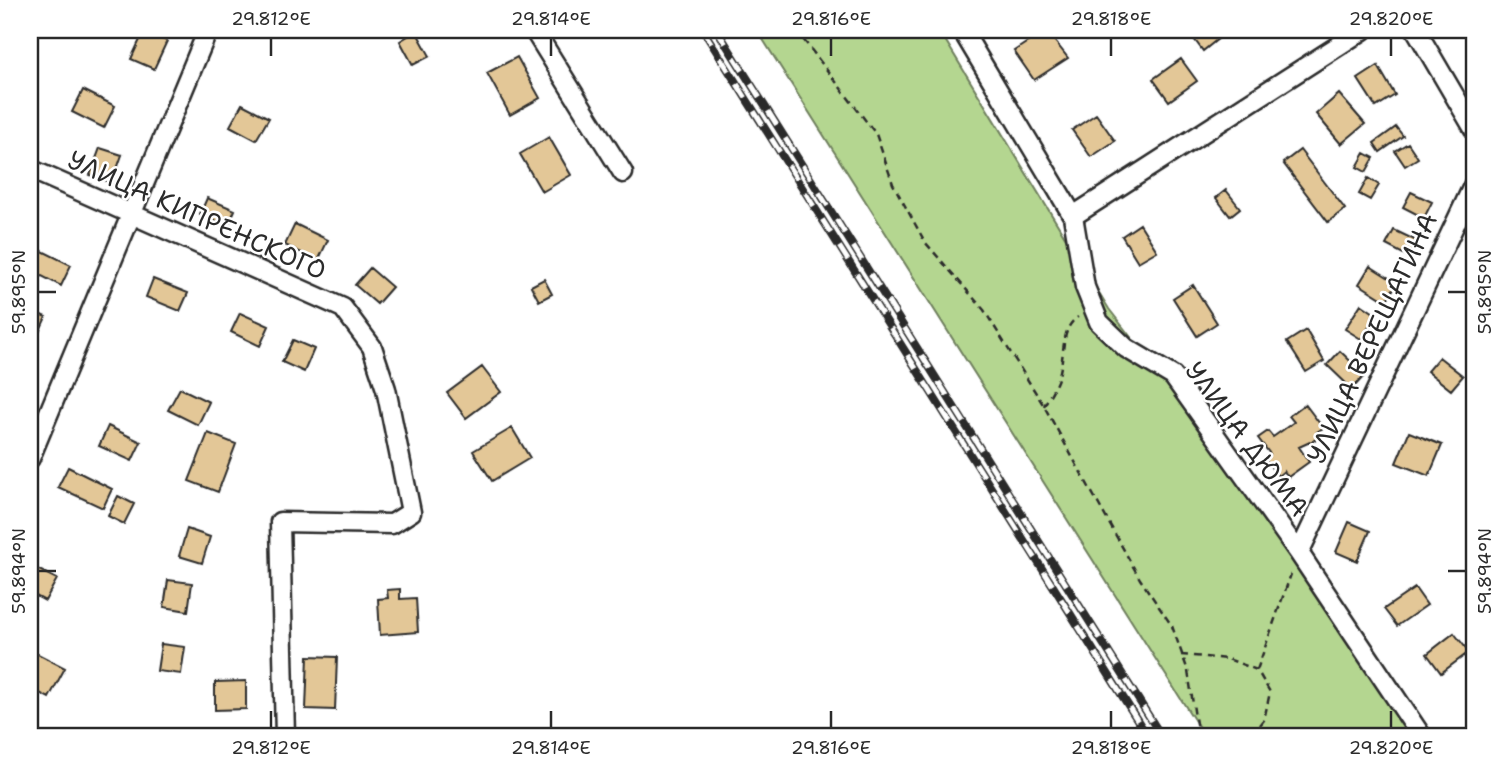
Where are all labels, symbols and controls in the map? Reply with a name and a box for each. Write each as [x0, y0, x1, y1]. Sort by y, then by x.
text: 29.812°E [231, 7, 311, 31]
text: 29.814°E [511, 7, 591, 31]
text: 29.816°E [791, 7, 871, 31]
text: 29.818°E [1071, 7, 1151, 31]
text: 29.820°E [1349, 7, 1433, 31]
street label: УЛИЦА КИПРЕНСКОГО [62, 142, 332, 287]
street label: УЛИЦА ВЕРЕЩАГИНА [1298, 207, 1445, 469]
text: 59.895°N [7, 250, 31, 334]
text: 59.895°N [1473, 250, 1497, 334]
street label: УЛИЦА ДЮМА [1178, 354, 1317, 523]
text: 59.894°N [7, 528, 31, 614]
text: 59.894°N [1473, 528, 1497, 614]
text: 29.812°E [231, 736, 311, 760]
text: 29.814°E [511, 736, 591, 760]
text: 29.816°E [791, 736, 871, 760]
text: 29.818°E [1071, 736, 1151, 760]
text: 29.820°E [1349, 736, 1433, 760]

